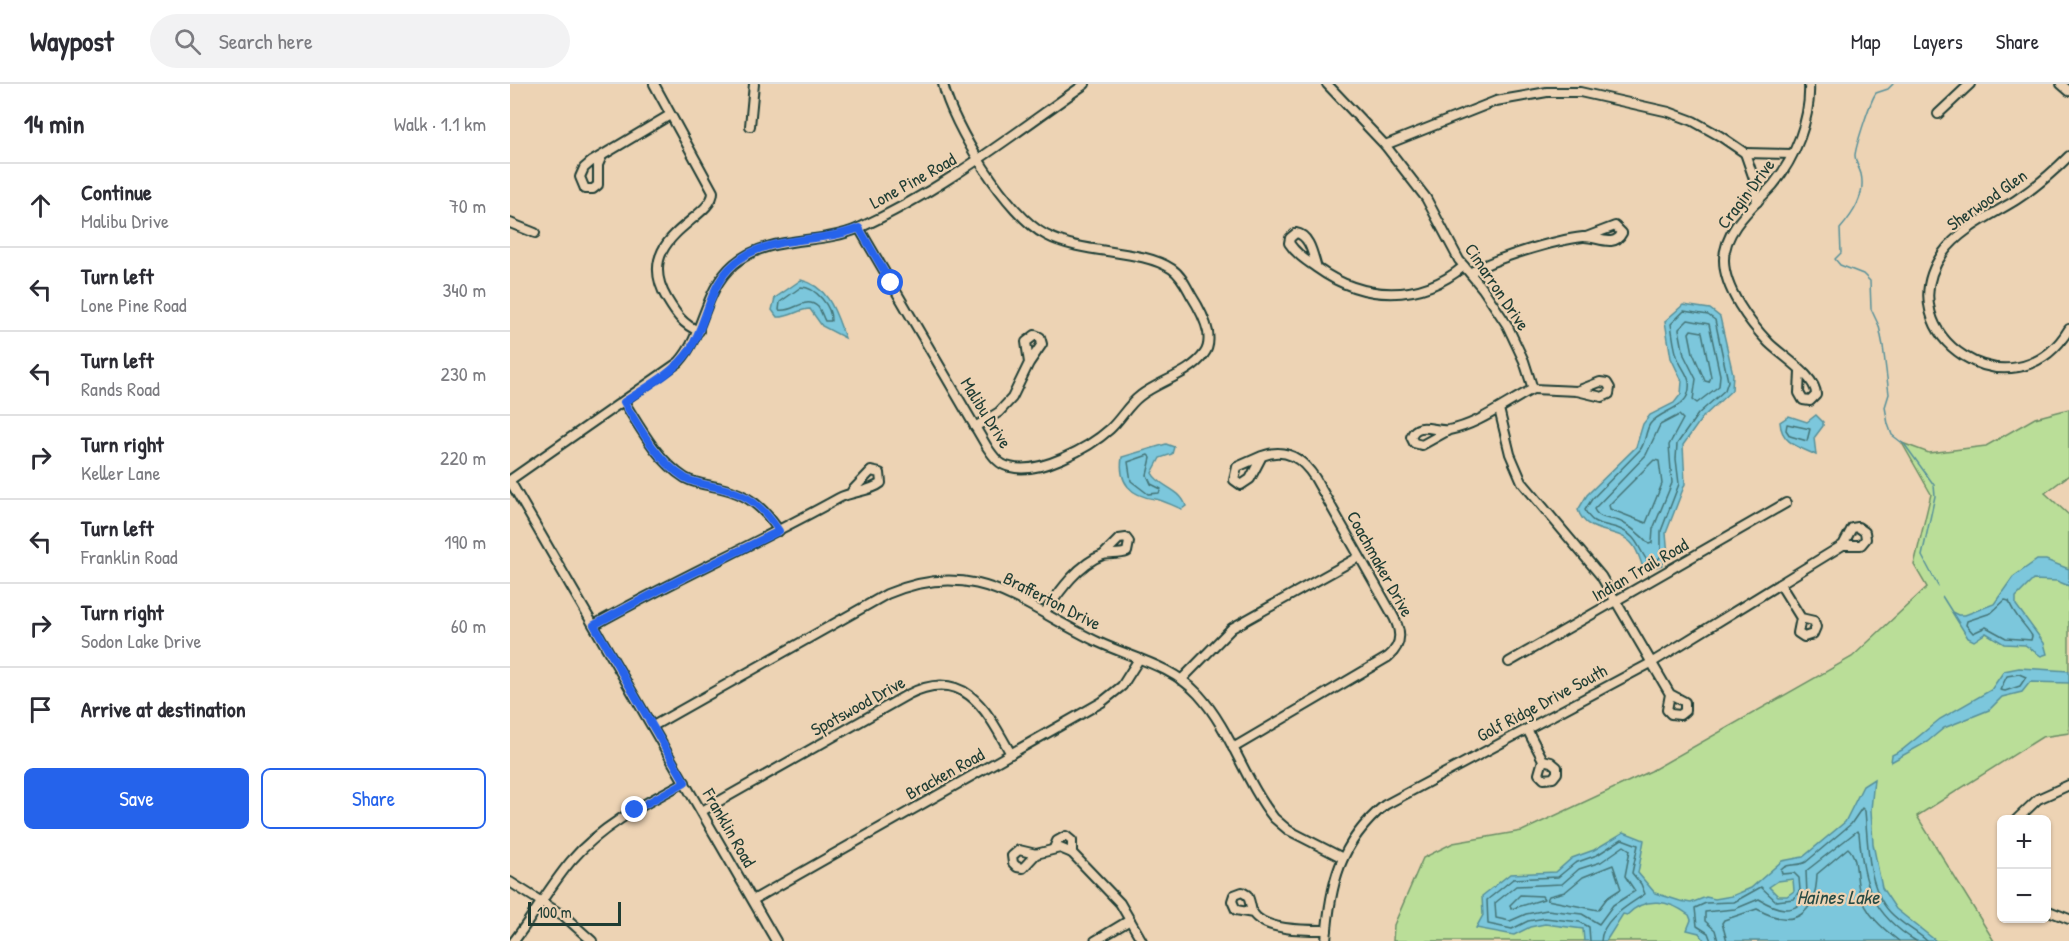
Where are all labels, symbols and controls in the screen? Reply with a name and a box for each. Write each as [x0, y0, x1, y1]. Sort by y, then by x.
search box [150, 14, 570, 68]
text: Waypost [30, 22, 114, 60]
icon: search [171, 25, 204, 58]
text: Search here [219, 26, 313, 56]
text: Map [1851, 27, 1880, 56]
text: Layers [1913, 27, 1963, 56]
text: Share [1996, 27, 2039, 56]
text: 14 min [24, 106, 84, 141]
text: Walk · 1.1 km [394, 110, 486, 137]
street label: Lone Pine Road [865, 147, 960, 215]
street label: Cragin Drive [1711, 153, 1780, 234]
street label: Sherwood Glen [1942, 163, 2032, 236]
text: Continue [81, 177, 152, 207]
icon: ahead [24, 189, 57, 222]
text: 70 m [449, 192, 486, 219]
text: Malibu Drive [81, 207, 169, 234]
street label: Cimarron Drive [1459, 238, 1536, 335]
text: Turn left [81, 261, 154, 291]
route start [877, 269, 903, 295]
icon: left [24, 273, 57, 306]
text: 340 m [442, 276, 486, 303]
text: Lone Pine Road [81, 291, 187, 318]
text: Turn left [81, 345, 154, 375]
icon: left [24, 357, 57, 390]
text: 230 m [441, 360, 486, 387]
street label: Malibu Drive [955, 373, 1018, 453]
text: Rands Road [81, 375, 160, 402]
text: Turn right [81, 429, 164, 459]
icon: right [24, 441, 57, 474]
text: 220 m [440, 444, 486, 471]
text: Keller Lane [81, 459, 161, 486]
street label: Coachmaker Drive [1341, 506, 1420, 621]
text: Turn left [81, 513, 154, 543]
icon: left [24, 525, 57, 558]
text: 190 m [444, 528, 486, 555]
street label: Indian Trail Road [1587, 532, 1693, 607]
text: Franklin Road [81, 543, 178, 570]
street label: Brafferton Drive [999, 565, 1105, 636]
text: Turn right [81, 597, 164, 627]
icon: right [24, 609, 57, 642]
text: 60 m [451, 612, 486, 639]
text: Sodon Lake Drive [81, 627, 202, 654]
street label: Golf Ridge Drive South [1472, 657, 1612, 747]
street label: Spotswood Drive [806, 669, 909, 742]
icon: arrive [24, 693, 57, 726]
text: Arrive at destination [81, 694, 246, 724]
street label: Bracken Road [901, 742, 989, 805]
button: Save [24, 768, 249, 829]
button: Share [261, 768, 486, 829]
street label: Franklin Road [696, 783, 762, 872]
route end [621, 796, 647, 822]
map controls [1997, 815, 2051, 923]
button: + [1997, 815, 2051, 869]
button: − [1997, 869, 2051, 923]
water label: Haines Lake [1797, 883, 1880, 910]
scale bar [528, 899, 621, 926]
text: 100 m [537, 901, 572, 923]

